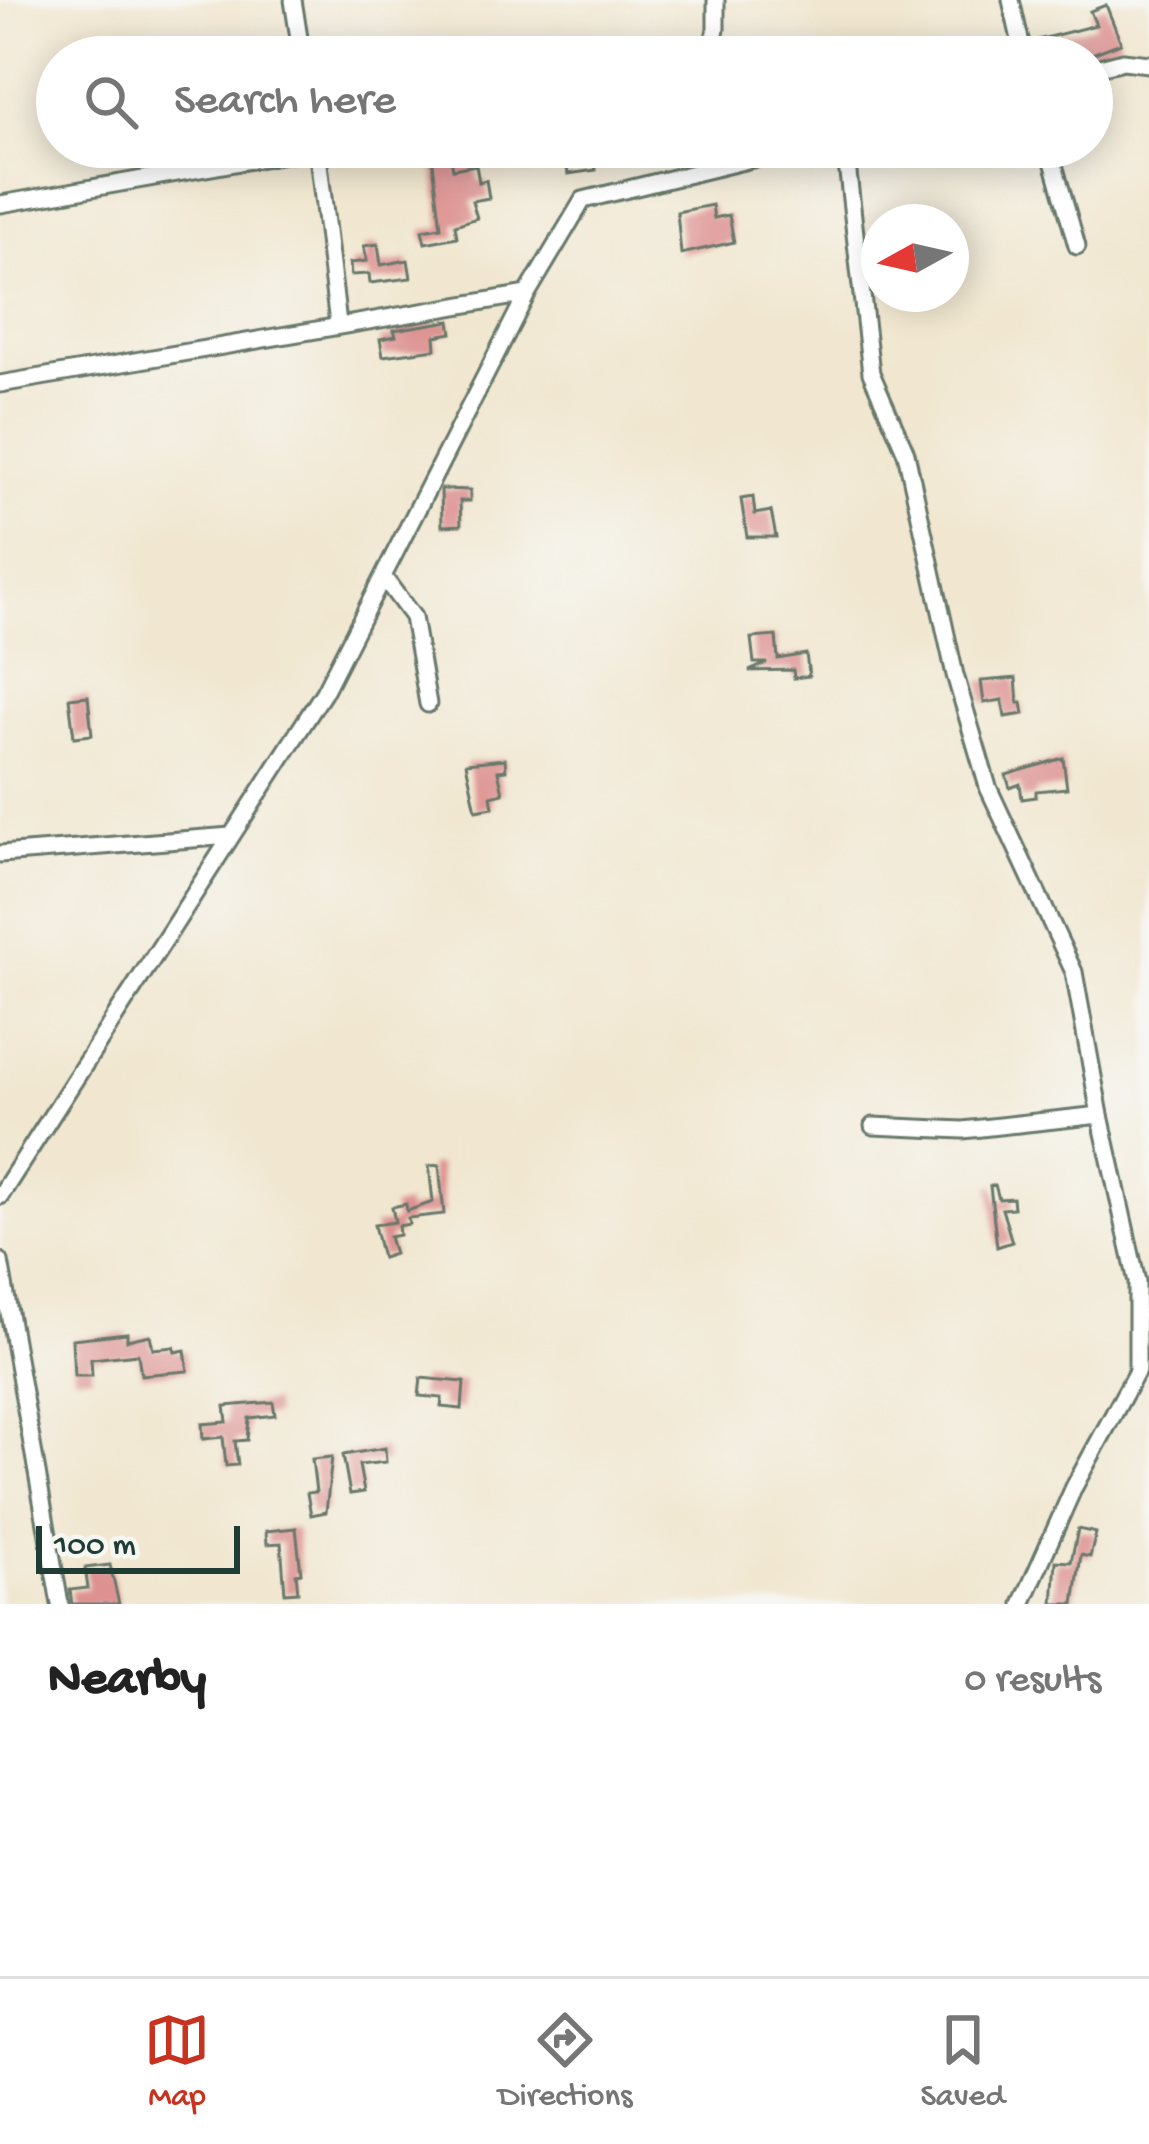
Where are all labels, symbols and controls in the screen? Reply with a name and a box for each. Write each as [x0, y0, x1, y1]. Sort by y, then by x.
search box [36, 36, 1113, 168]
icon: search [78, 69, 144, 135]
text: Search here [174, 76, 396, 129]
north arrow [861, 204, 969, 312]
scale bar [36, 1520, 240, 1573]
text: 100 m [54, 1528, 136, 1566]
text: Nearby [48, 1652, 206, 1712]
text: 0 results [964, 1659, 1101, 1705]
tab: Map [144, 2007, 210, 2117]
tab: Directions [498, 2007, 632, 2117]
tab: Saved [920, 2007, 1005, 2117]

